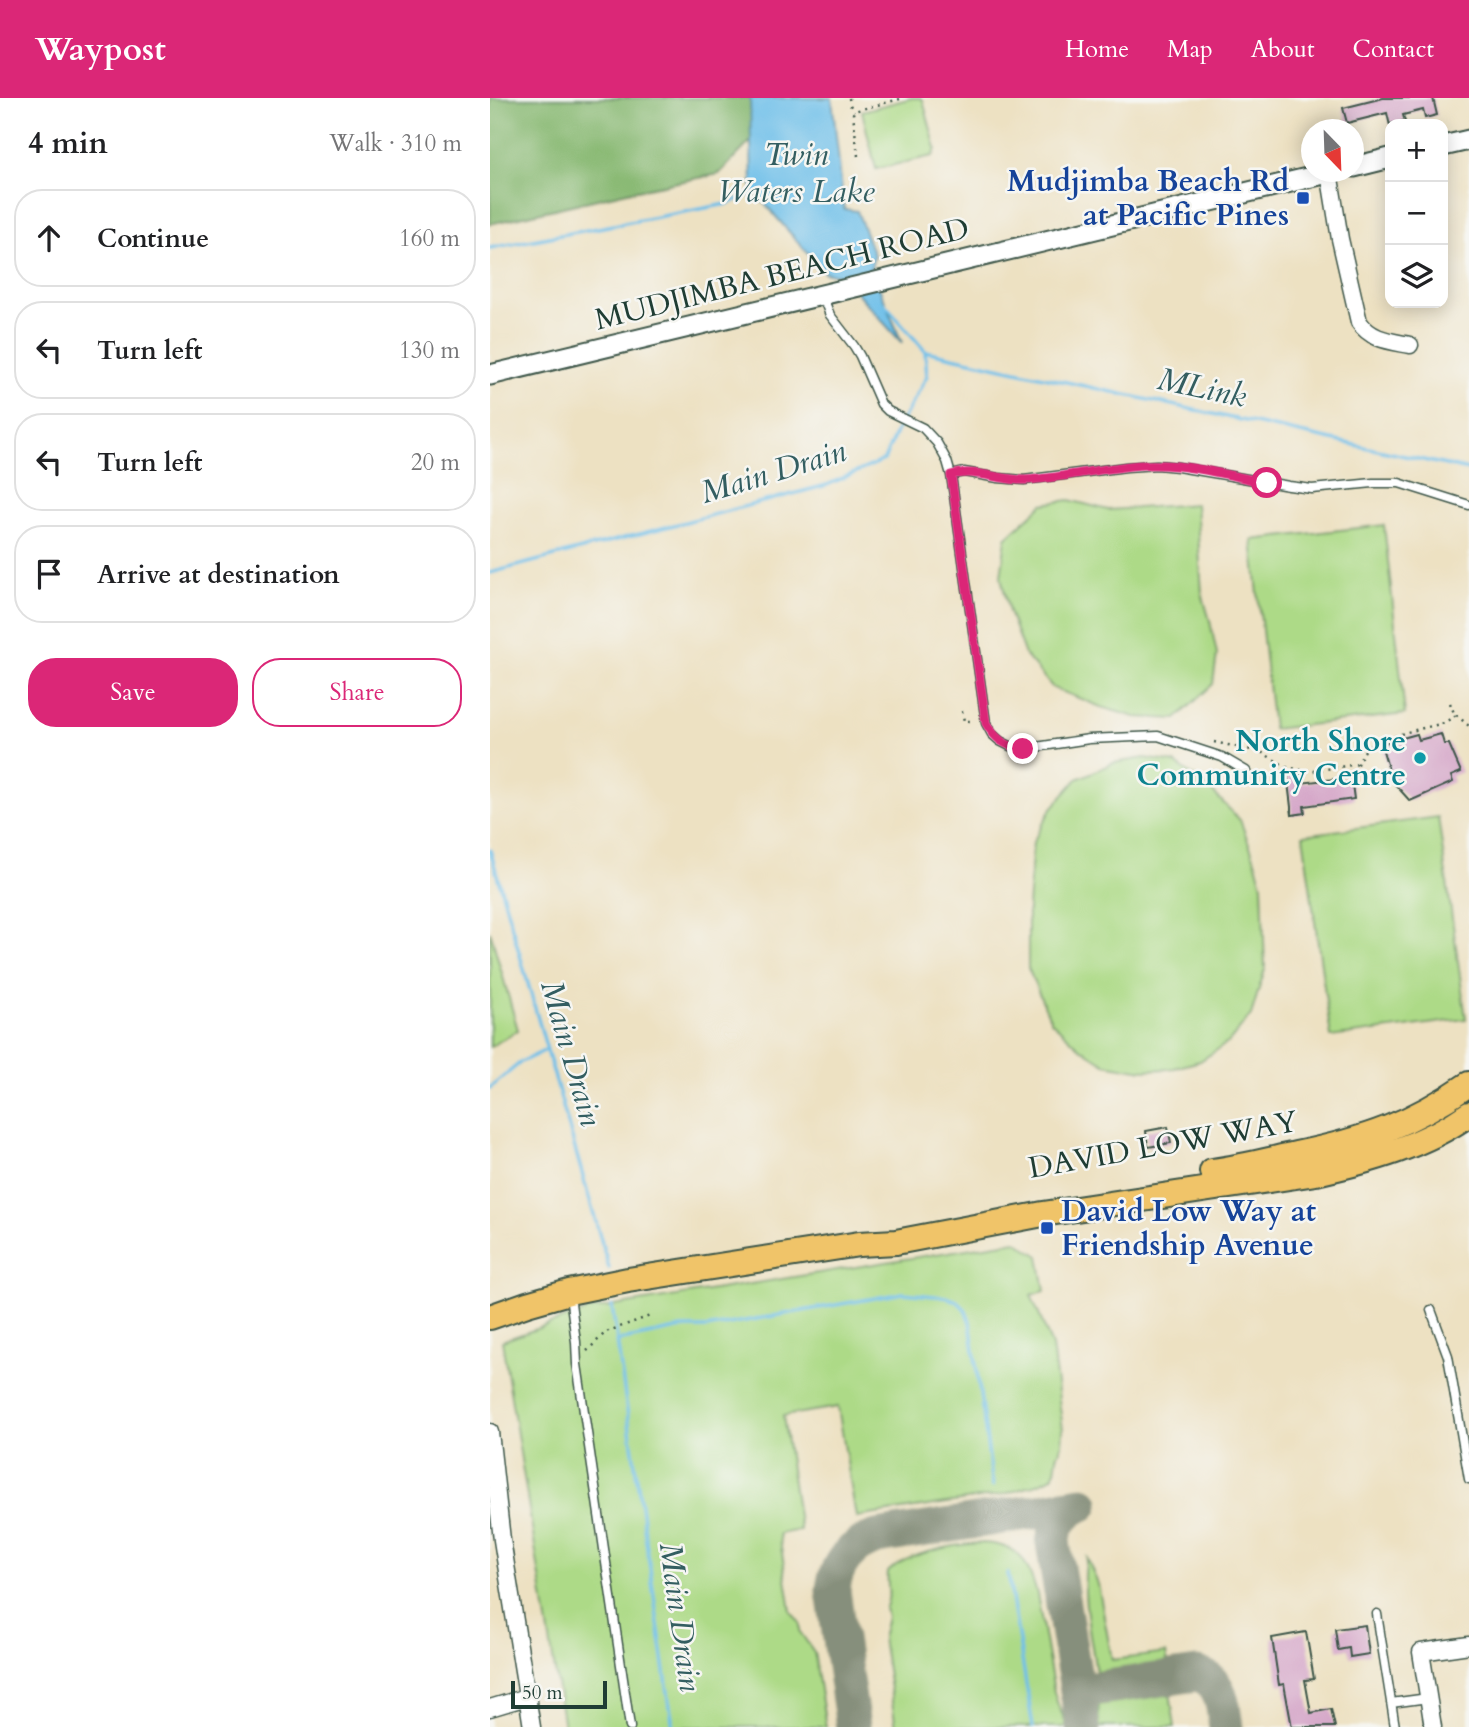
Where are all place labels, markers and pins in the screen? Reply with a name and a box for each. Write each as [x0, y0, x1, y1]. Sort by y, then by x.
place label: Mudjimba Beach Rd at Pacific Pines [1007, 161, 1289, 236]
marker: Mudjimba Beach Rd at Pacific Pines [1295, 190, 1311, 206]
place label: North Shore Community Centre [1136, 721, 1406, 796]
marker: North Shore Community Centre [1412, 750, 1428, 766]
place label: David Low Way at Friendship Avenue [1061, 1191, 1316, 1266]
marker: David Low Way at Friendship Avenue [1039, 1220, 1055, 1236]

